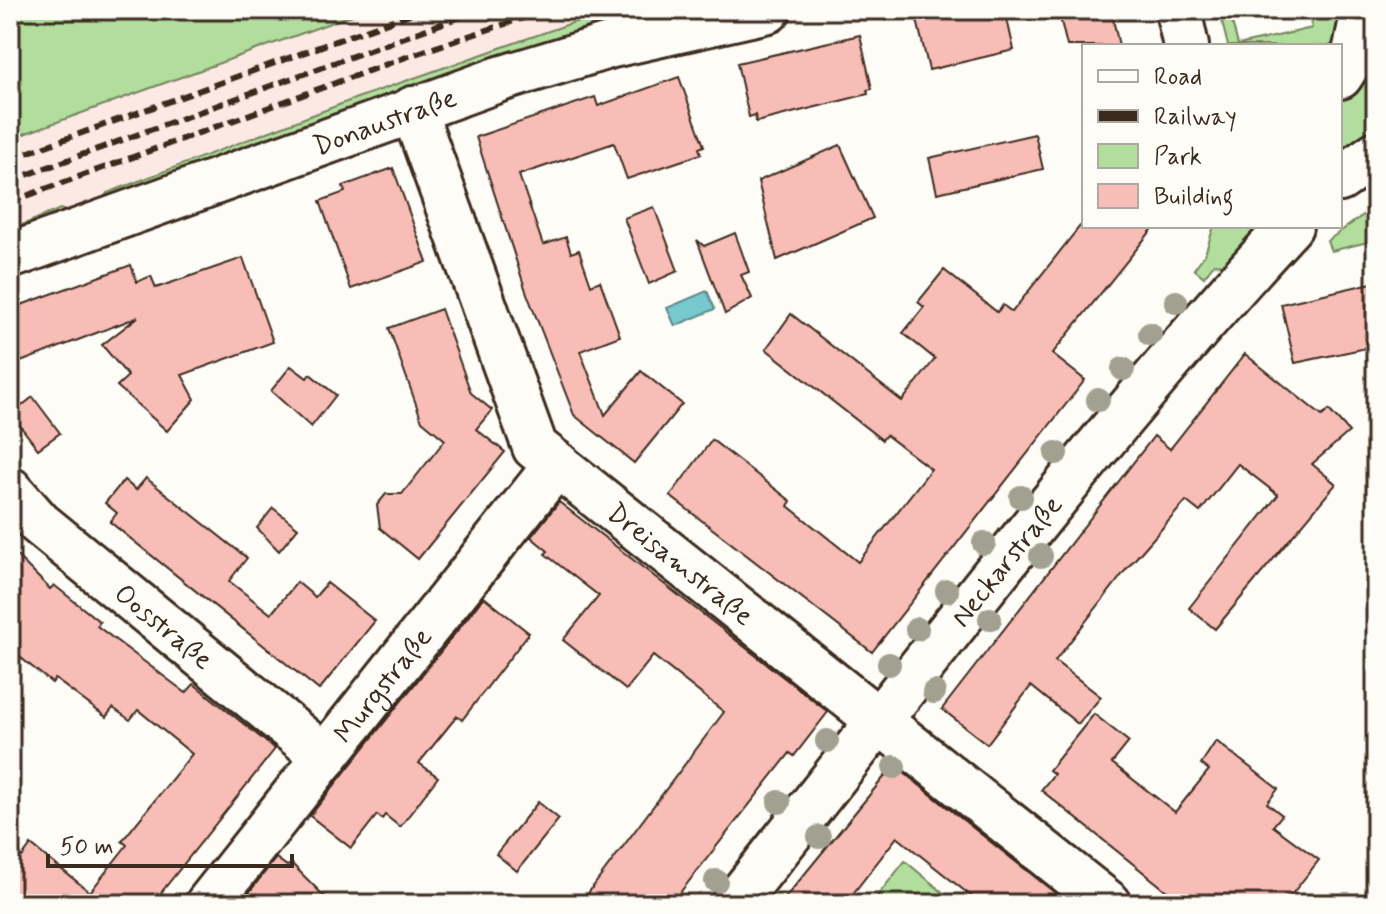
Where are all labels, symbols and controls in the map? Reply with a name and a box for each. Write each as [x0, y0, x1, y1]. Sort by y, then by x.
legend [1082, 44, 1342, 228]
text: Road [1154, 62, 1202, 93]
street label: Donaustraße [308, 80, 462, 166]
text: Railway [1154, 102, 1237, 133]
text: Park [1154, 142, 1202, 173]
text: Building [1154, 182, 1234, 216]
street label: Neckarstraße [944, 488, 1072, 635]
street label: Dreisamstraße [598, 495, 761, 635]
street label: Oosstraße [106, 576, 220, 679]
street label: Murgstraße [327, 621, 441, 752]
scale bar [48, 818, 292, 868]
text: 50 m [60, 832, 114, 863]

